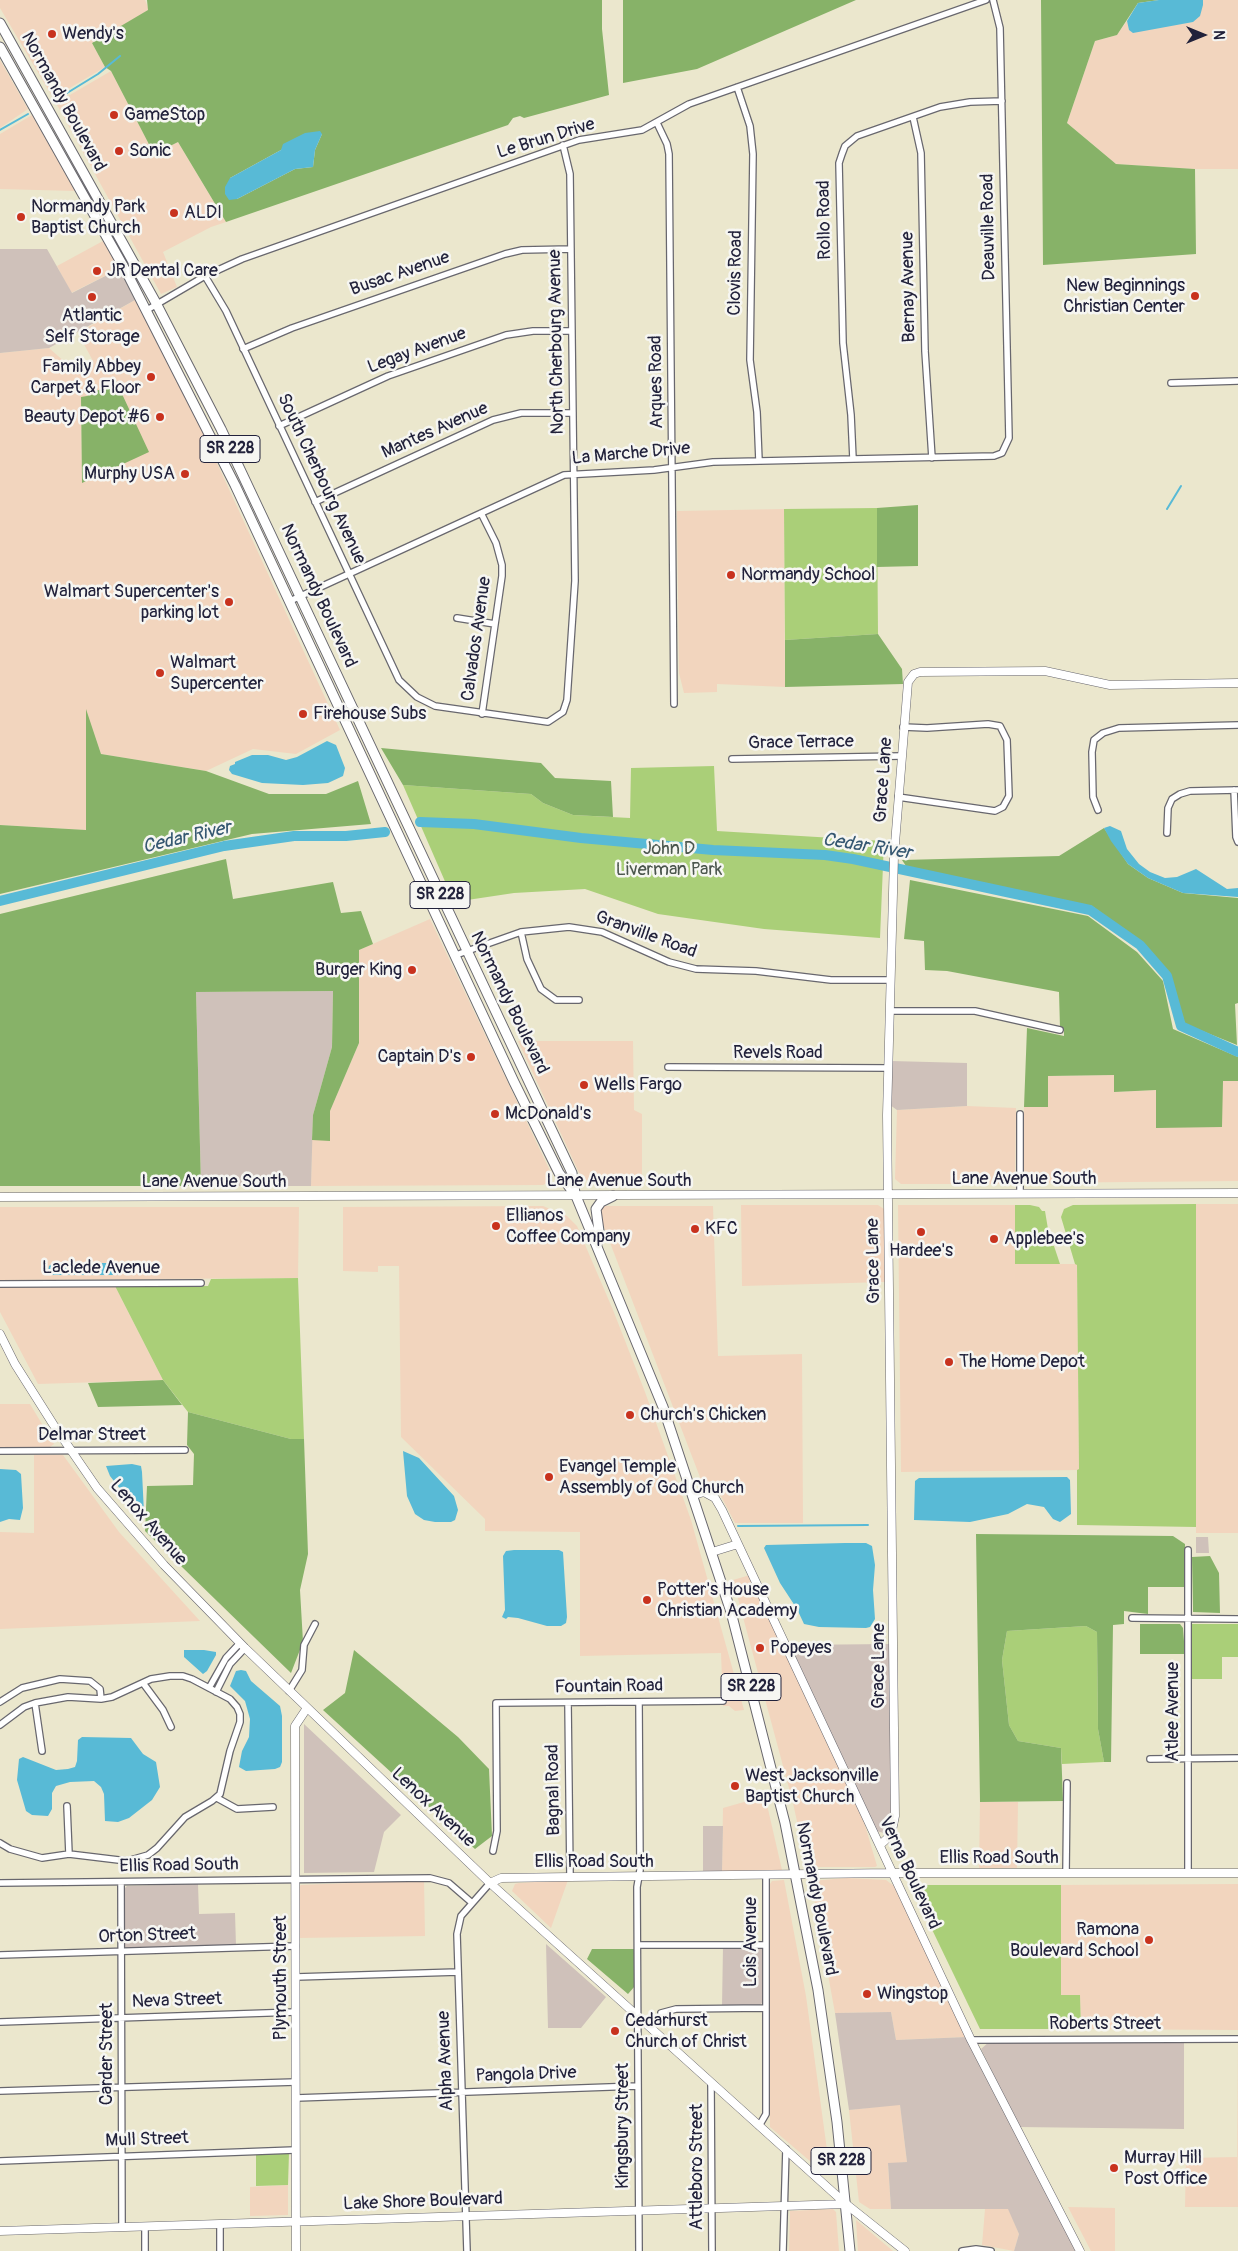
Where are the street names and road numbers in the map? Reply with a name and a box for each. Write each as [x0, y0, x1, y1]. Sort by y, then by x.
street label: Normandy Boulevard [16, 29, 110, 175]
street label: Le Brun Drive [494, 114, 598, 164]
street label: Deauville Road [977, 173, 1001, 281]
street label: Rollo Road [814, 180, 836, 260]
street label: Clovis Road [724, 230, 748, 316]
street label: Bernay Avenue [897, 231, 921, 343]
street label: Busac Avenue [347, 247, 453, 301]
street label: North Cherbourg Avenue [545, 249, 569, 435]
street label: Legay Avenue [365, 323, 469, 379]
street label: Arques Road [645, 335, 669, 429]
street label: South Cherbourg Avenue [272, 390, 370, 568]
street label: Mantes Avenue [378, 398, 492, 464]
road number: SR 228 [200, 436, 260, 462]
street label: La Marche Drive [571, 438, 691, 470]
street label: Normandy Boulevard [275, 521, 361, 671]
street label: Calvados Avenue [458, 575, 496, 703]
street label: Grace Terrace [748, 731, 854, 755]
street label: Grace Lane [870, 737, 898, 823]
road number: SR 228 [410, 882, 470, 908]
street label: Granville Road [592, 907, 700, 963]
street label: Normandy Boulevard [465, 928, 553, 1078]
street label: Revels Road [733, 1042, 823, 1064]
street label: Lane Avenue South [951, 1168, 1097, 1190]
street label: Lane Avenue South [546, 1170, 692, 1192]
street label: Lane Avenue South [141, 1171, 287, 1193]
street label: Grace Lane [862, 1218, 886, 1304]
street label: Laclede Avenue [42, 1257, 160, 1279]
street label: Delmar Street [38, 1424, 146, 1446]
street label: Lenox Avenue [105, 1476, 191, 1570]
street label: Grace Lane [868, 1623, 890, 1709]
street label: Atlee Avenue [1162, 1662, 1184, 1762]
road number: SR 228 [721, 1674, 781, 1700]
street label: Fountain Road [554, 1675, 664, 1699]
street label: Bagnal Road [542, 1744, 566, 1836]
street label: Lenox Avenue [387, 1764, 479, 1852]
street label: Verna Boulevard [873, 1813, 945, 1933]
street label: Normandy Boulevard [791, 1820, 841, 1978]
street label: Ellis Road South [939, 1847, 1059, 1869]
street label: Ellis Road South [534, 1851, 654, 1873]
street label: Ellis Road South [119, 1854, 239, 1878]
street label: Lois Avenue [740, 1897, 762, 1987]
street label: Plymouth Street [270, 1915, 292, 2041]
street label: Orton Street [98, 1924, 196, 1948]
street label: Neva Street [132, 1989, 222, 2013]
street label: Carder Street [96, 2003, 118, 2105]
street label: Alpha Avenue [433, 2010, 459, 2112]
street label: Roberts Street [1049, 2013, 1161, 2035]
street label: Pangola Drive [475, 2062, 577, 2088]
street label: Kingsbury Street [612, 2063, 634, 2189]
street label: Attleboro Street [686, 2104, 708, 2230]
street label: Mull Street [105, 2128, 189, 2152]
road number: SR 228 [811, 2148, 871, 2174]
street label: Lake Shore Boulevard [343, 2188, 503, 2216]

